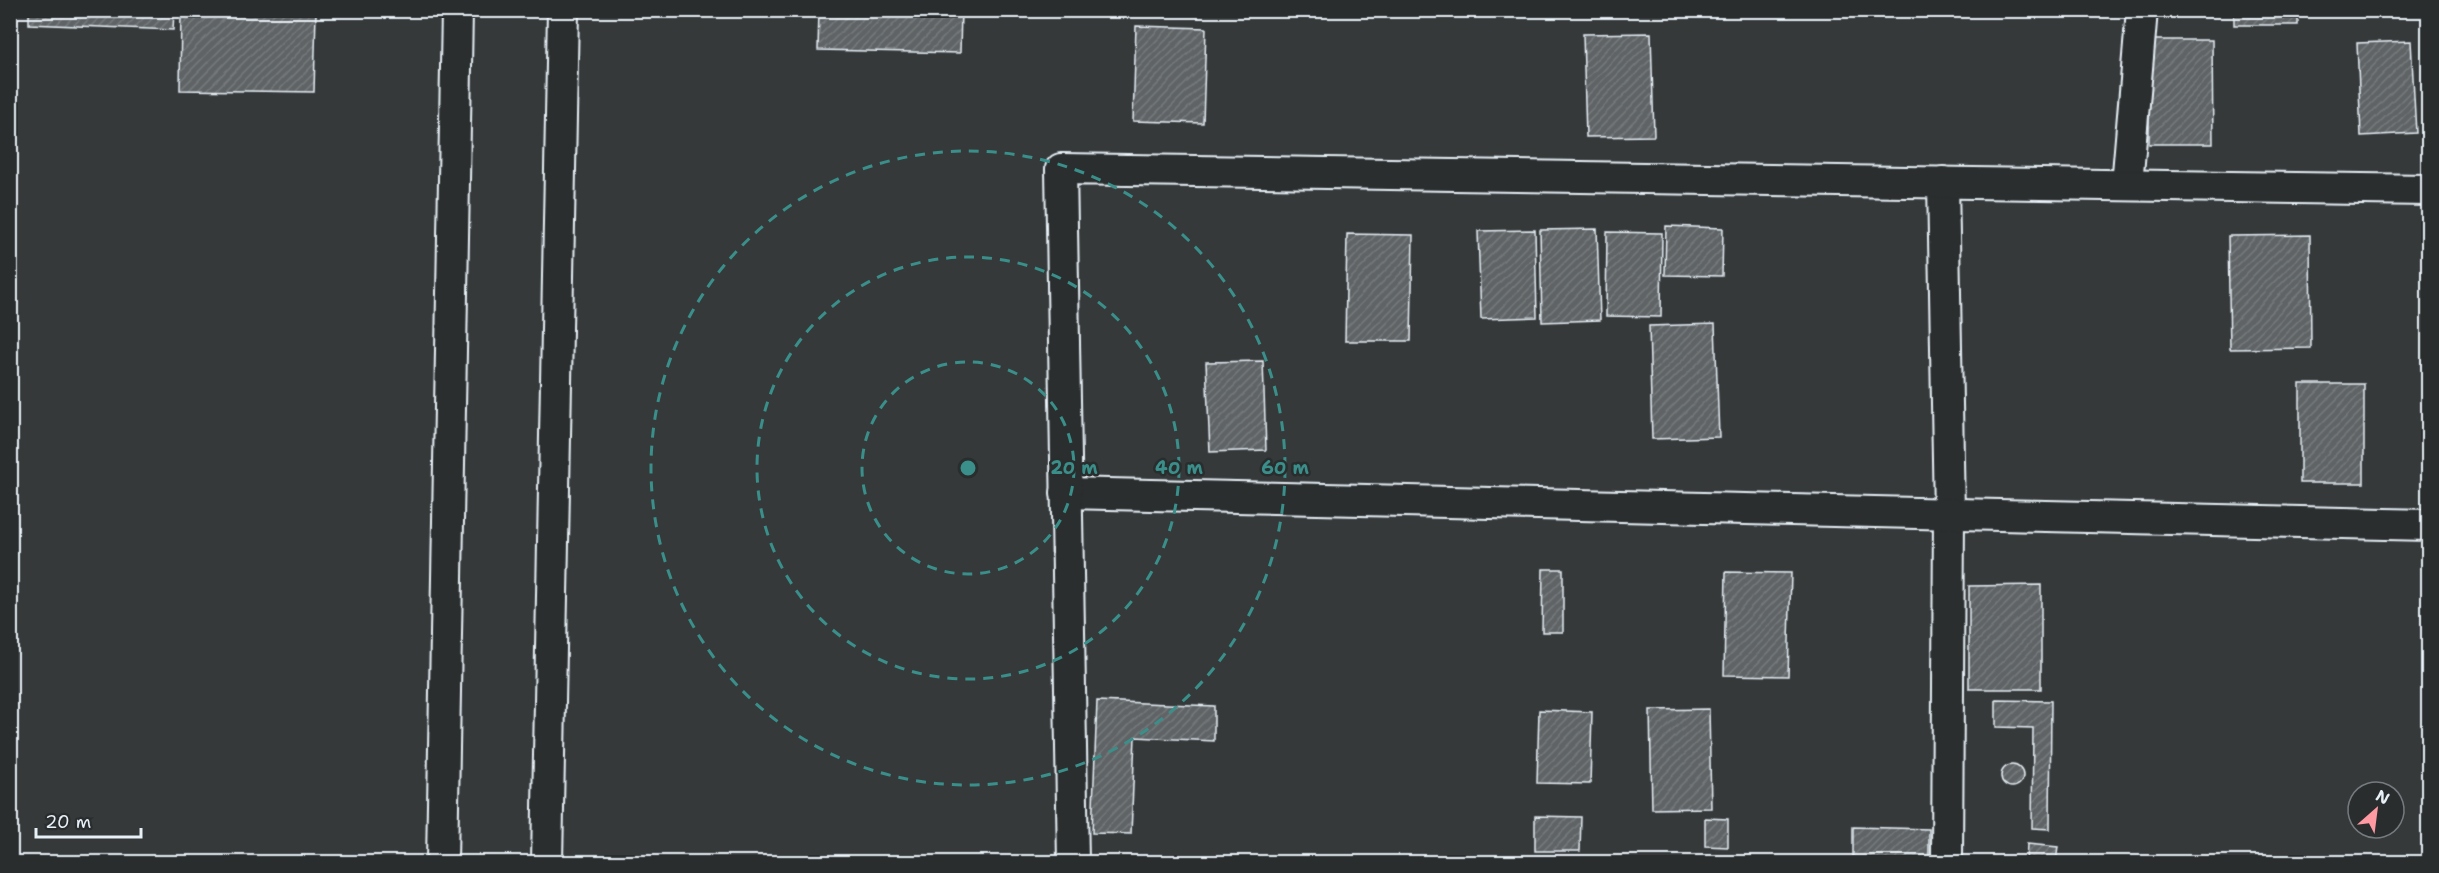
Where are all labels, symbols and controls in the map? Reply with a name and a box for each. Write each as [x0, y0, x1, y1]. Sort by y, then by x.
text: 20 m [1050, 456, 1098, 480]
text: 40 m [1155, 456, 1203, 480]
text: 60 m [1261, 456, 1309, 480]
centre of rings [958, 458, 978, 478]
north arrow [2346, 780, 2406, 840]
text: N [2372, 785, 2393, 809]
scale bar [36, 801, 141, 839]
text: 20 m [45, 810, 91, 834]

